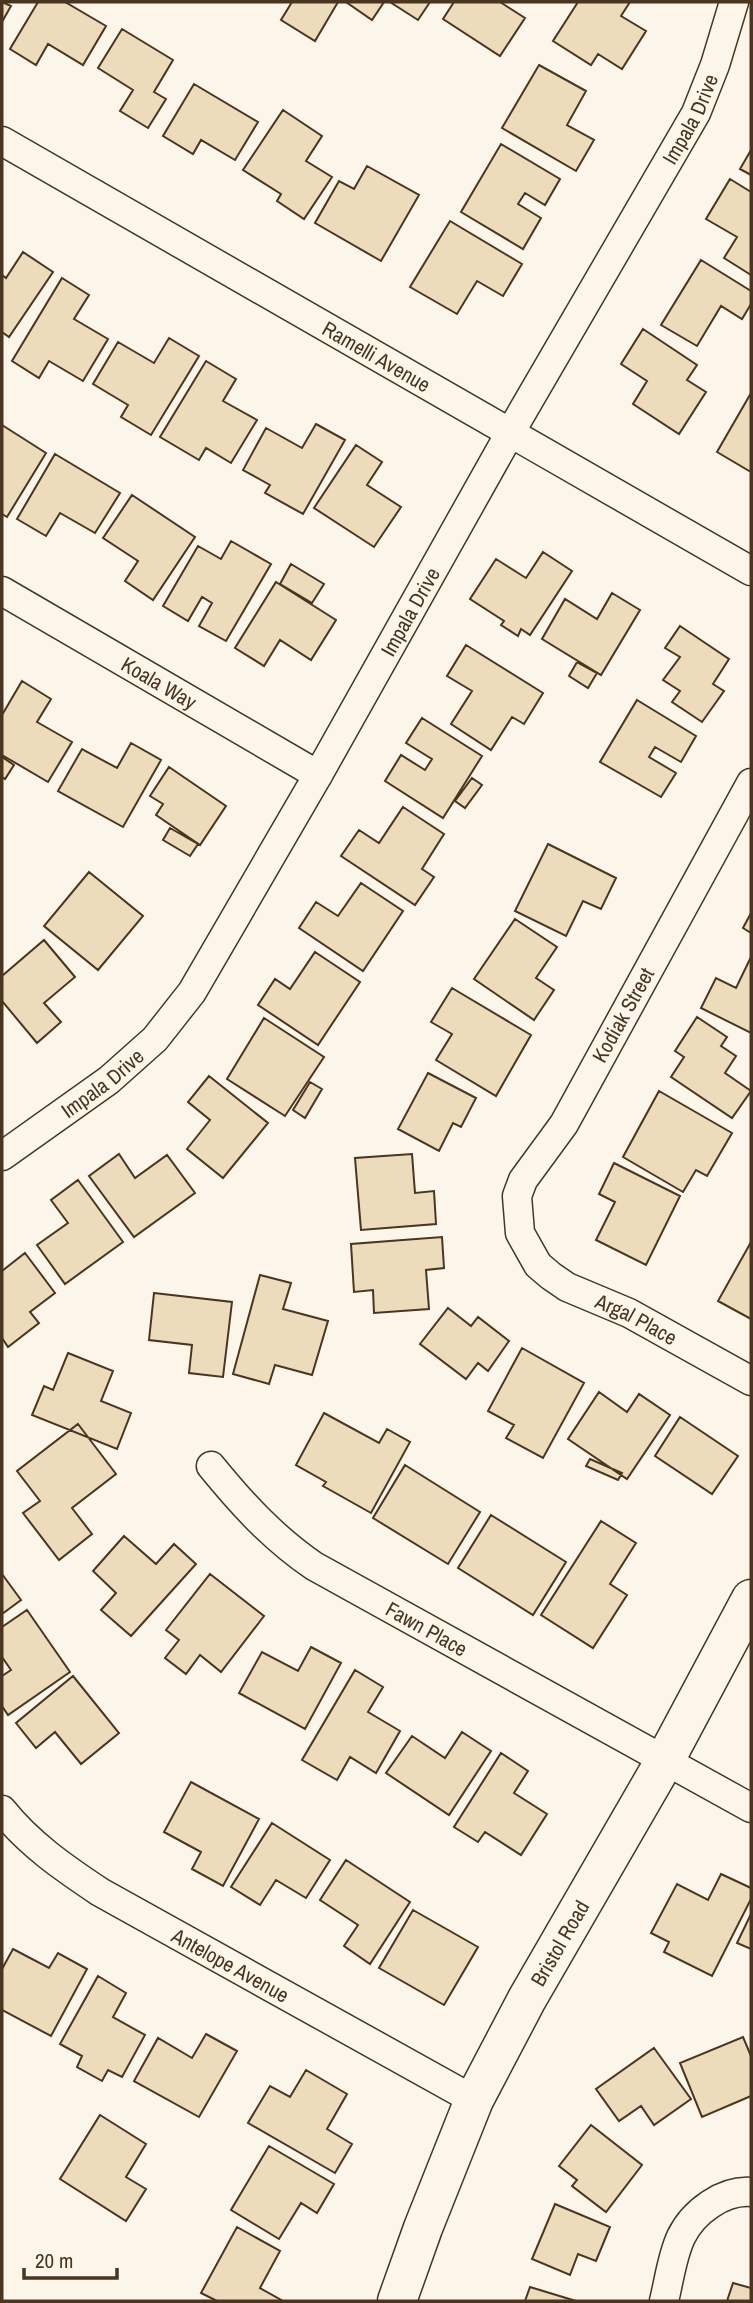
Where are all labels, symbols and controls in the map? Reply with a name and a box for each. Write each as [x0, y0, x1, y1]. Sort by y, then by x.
street label: Impala Drive [655, 70, 725, 169]
street label: Ramelli Avenue [317, 314, 436, 399]
street label: Impala Drive [373, 562, 446, 661]
street label: Koala Way [116, 649, 203, 716]
street label: Kodiak Street [585, 962, 661, 1068]
street label: Impala Drive [55, 1042, 150, 1124]
street label: Argal Place [590, 1286, 682, 1352]
street label: Fawn Place [381, 1594, 473, 1663]
street label: Bristol Road [523, 1895, 596, 1991]
street label: Antelope Avenue [166, 1920, 295, 2009]
scale bar [24, 2236, 117, 2280]
text: 20 m [35, 2246, 73, 2275]

